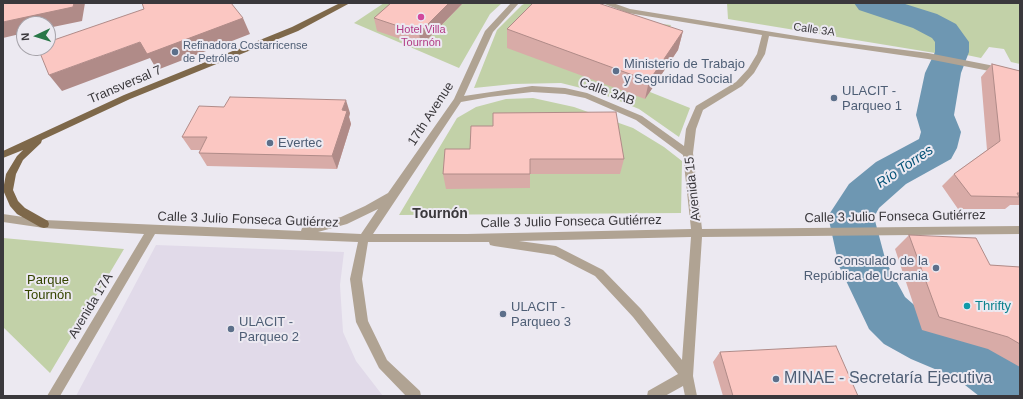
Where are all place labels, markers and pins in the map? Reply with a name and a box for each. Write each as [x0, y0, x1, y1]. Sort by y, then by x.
marker: Hotel Villa Tournón [416, 12, 426, 22]
place label: Hotel Villa Tournón [396, 23, 446, 49]
place label: Refinadora Costarricense de Petróleo [183, 39, 308, 65]
marker: Refinadora Costarricense de Petróleo [170, 47, 180, 57]
place label: Ministerio de Trabajo y Seguridad Social [624, 56, 745, 87]
marker: Ministerio de Trabajo y Seguridad Social [611, 66, 621, 76]
place label: ULACIT - Parqueo 1 [842, 83, 902, 114]
marker: ULACIT - Parqueo 1 [829, 93, 839, 103]
place label: Evertec [278, 135, 322, 151]
marker: Evertec [265, 138, 275, 148]
place label: Consulado de la República de Ucrania [804, 253, 928, 284]
marker: Consulado de la República de Ucrania [931, 263, 941, 273]
place label: Thrifty [975, 298, 1011, 314]
place label: ULACIT - Parqueo 3 [511, 299, 571, 330]
marker: Thrifty [962, 301, 972, 311]
marker: ULACIT - Parqueo 3 [498, 309, 508, 319]
place label: ULACIT - Parqueo 2 [239, 314, 299, 345]
marker: ULACIT - Parqueo 2 [226, 324, 236, 334]
place label: MINAE - Secretaría Ejecutiva [784, 369, 992, 389]
marker: MINAE - Secretaría Ejecutiva [771, 374, 781, 384]

